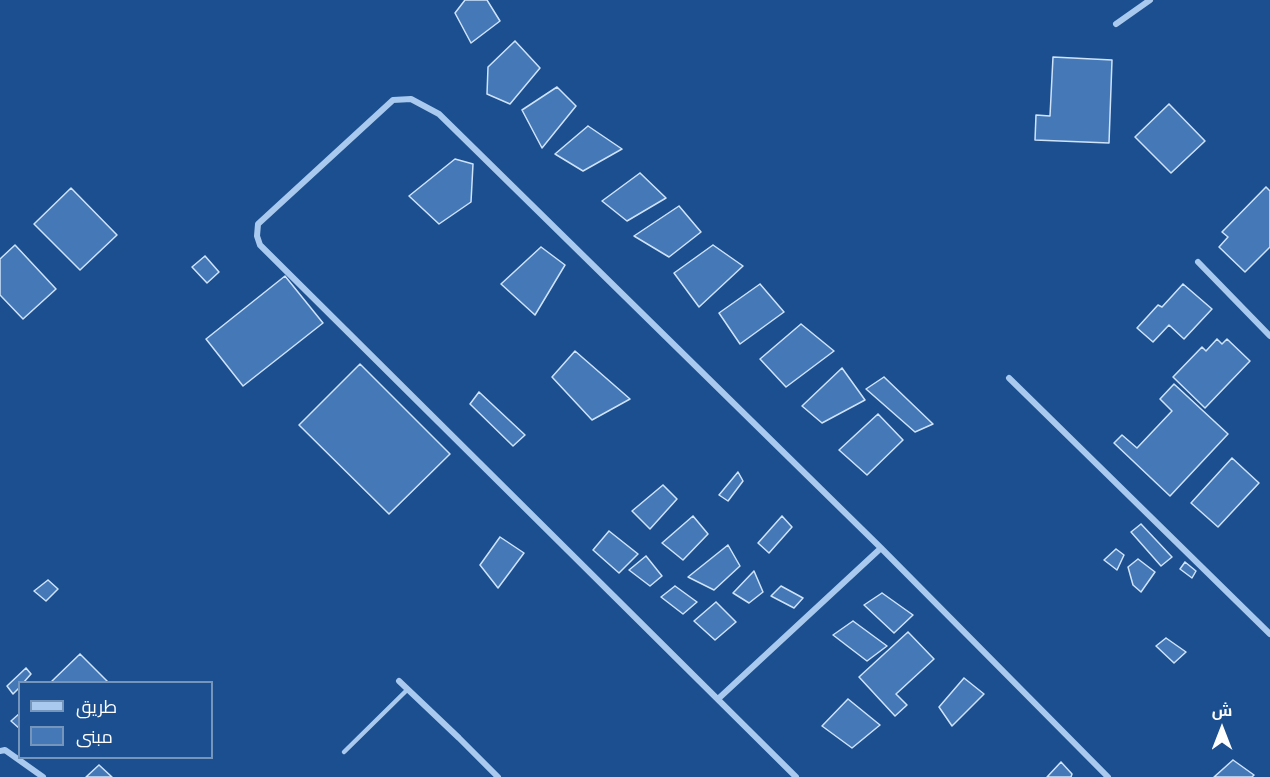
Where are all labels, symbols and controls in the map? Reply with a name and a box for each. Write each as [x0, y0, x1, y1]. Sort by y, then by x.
legend [18, 681, 213, 759]
text: طريق [76, 695, 117, 719]
north arrow [1192, 699, 1252, 759]
text: ش [1212, 700, 1232, 721]
text: مبنى [76, 725, 113, 749]

